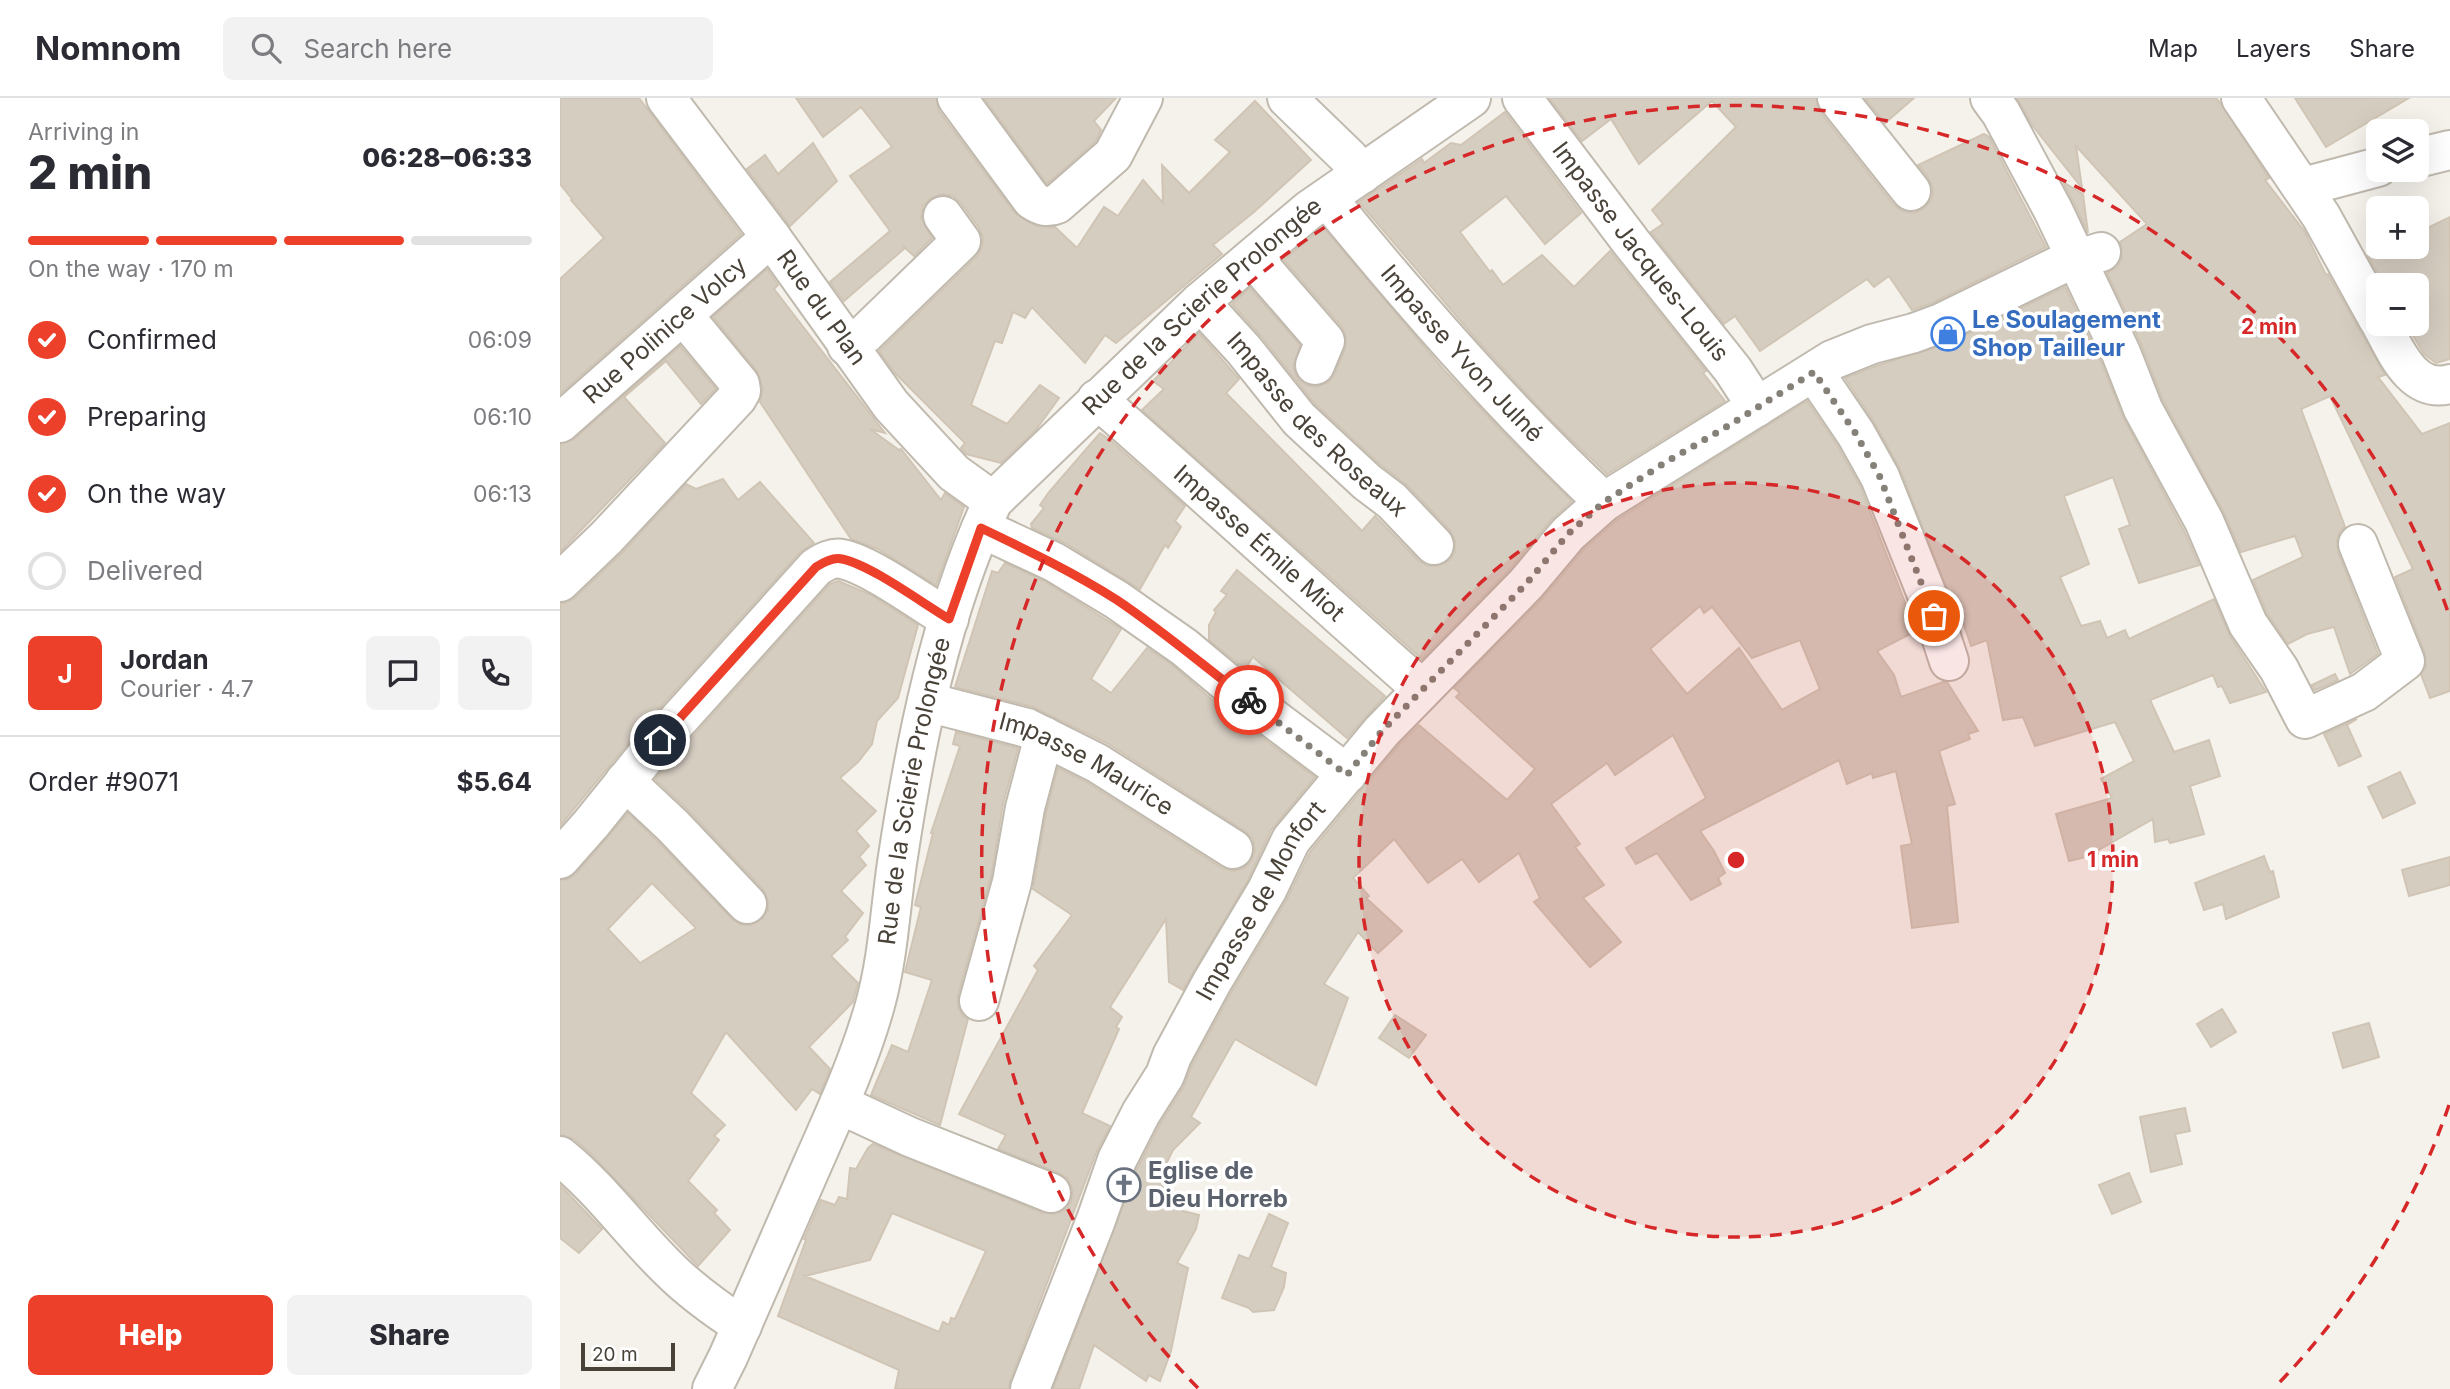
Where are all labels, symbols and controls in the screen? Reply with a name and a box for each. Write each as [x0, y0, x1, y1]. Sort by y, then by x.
search box [223, 17, 713, 80]
text: Nomnom [35, 28, 181, 68]
icon: search [247, 29, 285, 67]
text: Search here [303, 33, 452, 64]
text: Map [2148, 34, 2198, 63]
text: Layers [2236, 34, 2311, 63]
text: Share [2349, 34, 2415, 63]
text: Arriving in [28, 118, 139, 146]
map controls [2366, 119, 2429, 336]
button: layers [2366, 119, 2429, 182]
street label: Impasse Jacques-Louis [1546, 136, 1735, 367]
text: 06:28–06:33 [362, 142, 532, 173]
text: 2 min [28, 144, 152, 200]
street label: Rue de la Scierie Prolongée [1076, 191, 1327, 421]
button: + [2366, 196, 2429, 259]
street label: Rue du Plan [771, 244, 873, 371]
street label: Rue Polinice Volcy [577, 250, 752, 410]
text: On the way · 170 m [28, 255, 234, 283]
street label: Impasse Yvon Julné [1375, 259, 1550, 448]
button: − [2366, 273, 2429, 336]
place label: Le Soulagement Shop Tailleur [1972, 305, 2161, 362]
text: 2 min [2241, 314, 2297, 339]
shop icon: Le Soulagement Shop Tailleur [1929, 315, 1967, 353]
icon: check [28, 321, 66, 359]
text: Confirmed [87, 324, 217, 355]
text: 06:09 [468, 326, 532, 354]
street label: Impasse des Roseaux [1221, 326, 1414, 522]
icon: check [28, 398, 66, 436]
text: Preparing [87, 401, 207, 432]
text: 06:10 [473, 403, 532, 431]
street label: Impasse Émile Miot [1168, 459, 1351, 627]
icon: check [28, 475, 66, 513]
text: On the way [87, 478, 226, 509]
text: 06:13 [473, 480, 532, 508]
text: Delivered [87, 555, 203, 586]
pin [1904, 586, 1964, 646]
icon: bag [1915, 597, 1953, 635]
street label: Rue de la Scierie Prolongée [872, 634, 956, 947]
button: chat [366, 636, 440, 710]
button: phone [458, 636, 532, 710]
text: Jordan [120, 644, 209, 675]
text: J [57, 658, 73, 689]
courier [1214, 665, 1284, 735]
text: Courier · 4.7 [120, 675, 254, 703]
icon: bike [1230, 681, 1268, 719]
street label: Impasse Maurice [996, 706, 1179, 822]
pin [630, 710, 690, 770]
icon: home [641, 721, 679, 759]
text: Order #9071 [28, 766, 179, 797]
text: $5.64 [457, 766, 532, 797]
street label: Impasse de Monfort [1190, 795, 1331, 1005]
text: 1 min [2087, 847, 2139, 872]
centre of rings [1724, 848, 1748, 872]
place label: Eglise de Dieu Horreb [1148, 1156, 1288, 1213]
church icon: Eglise de Dieu Horreb [1105, 1166, 1143, 1204]
button: Help [28, 1295, 273, 1375]
button: Share [287, 1295, 532, 1375]
scale bar [581, 1340, 676, 1372]
text: 20 m [592, 1343, 638, 1366]

